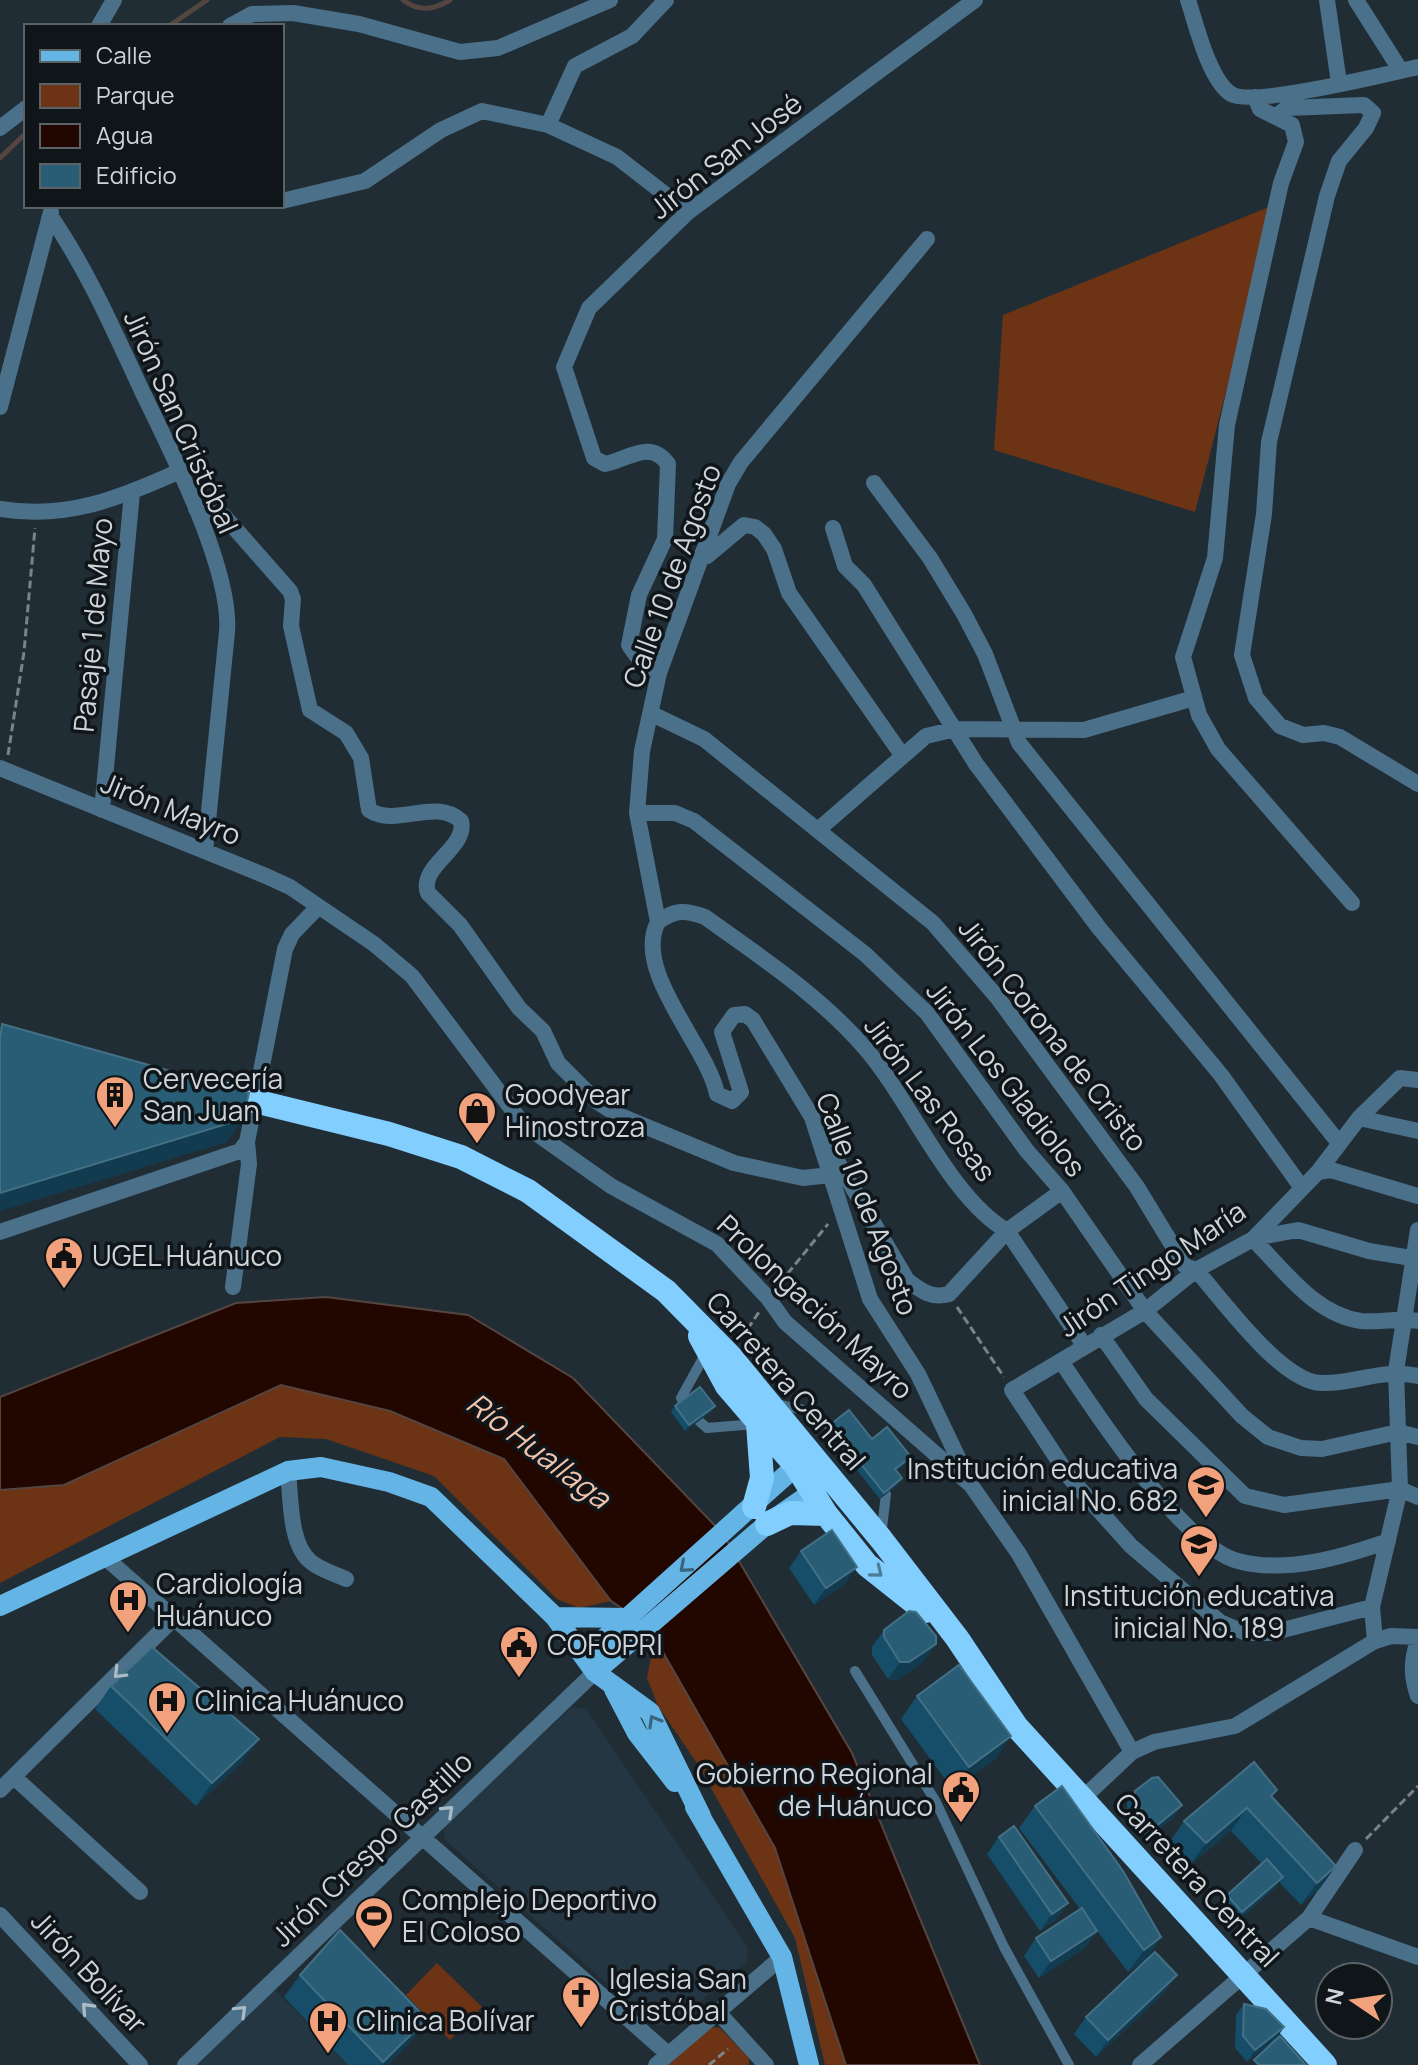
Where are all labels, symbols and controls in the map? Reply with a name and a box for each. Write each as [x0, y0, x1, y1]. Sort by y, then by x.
legend [24, 24, 284, 208]
text: Calle [96, 38, 152, 71]
text: Parque [96, 78, 174, 111]
street label: Jirón San José [641, 84, 809, 227]
text: Agua [96, 118, 153, 151]
text: Edificio [96, 158, 177, 191]
street label: Jirón San Cristóbal [116, 304, 248, 539]
street label: Calle 10 de Agosto [613, 459, 729, 693]
street label: Pasaje 1 de Mayo [64, 516, 120, 734]
street label: Jirón Mayro [96, 763, 247, 853]
street label: Jirón Corona de Cristo [951, 910, 1157, 1159]
street label: Jirón Los Gladiolos [918, 973, 1095, 1184]
street label: Jirón Las Rosas [856, 1008, 1005, 1189]
place label: Cervecería San Juan [143, 1059, 283, 1129]
building icon: Cervecería San Juan [94, 1074, 136, 1129]
place label: Goodyear Hinostroza [505, 1075, 645, 1145]
street label: Calle 10 de Agosto [808, 1087, 928, 1320]
shop icon: Goodyear Hinostroza [456, 1090, 498, 1145]
street label: Jirón Tingo María [1050, 1191, 1252, 1345]
street label: Prolongación Mayro [709, 1205, 922, 1407]
public building icon: UGEL Huánuco [43, 1235, 85, 1290]
place label: UGEL Huánuco [92, 1236, 282, 1274]
street label: Carretera Central [699, 1283, 875, 1478]
water label: Río Huallaga [459, 1382, 620, 1518]
place label: Institución educativa inicial No. 682 [907, 1449, 1178, 1519]
school or university icon: Institución educativa inicial No. 682 [1185, 1464, 1227, 1519]
school or university icon: Institución educativa inicial No. 189 [1178, 1523, 1220, 1578]
one-way arrow [679, 1557, 694, 1572]
one-way arrow [868, 1563, 883, 1577]
place label: Cardiología Huánuco [156, 1564, 303, 1634]
place label: Institución educativa inicial No. 189 [1063, 1576, 1335, 1646]
hospital icon: Cardiología Huánuco [107, 1579, 149, 1634]
public building icon: COFOPRI [498, 1624, 540, 1679]
place label: COFOPRI [547, 1625, 663, 1663]
one-way arrow [114, 1664, 128, 1679]
hospital icon: Clinica Huánuco [146, 1680, 188, 1735]
place label: Clinica Huánuco [195, 1681, 404, 1719]
one-way arrow [648, 1715, 664, 1730]
street label: Jirón Crespo Castillo [263, 1742, 480, 1954]
place label: Gobierno Regional de Huánuco [696, 1754, 933, 1824]
public building icon: Gobierno Regional de Huánuco [940, 1769, 982, 1824]
street label: Carretera Central [1107, 1784, 1288, 1975]
one-way arrow [439, 1807, 454, 1821]
place label: Complejo Deportivo El Coloso [402, 1880, 657, 1950]
sports icon: Complejo Deportivo El Coloso [353, 1895, 395, 1950]
street label: Jirón Bolívar [23, 1902, 156, 2041]
place label: Iglesia San Cristóbal [609, 1959, 747, 2029]
north arrow [1314, 1961, 1394, 2041]
church icon: Iglesia San Cristóbal [560, 1974, 602, 2029]
text: N [1318, 1985, 1351, 2008]
hospital icon: Clinica Bolívar [307, 2000, 349, 2055]
place label: Clinica Bolívar [356, 2001, 535, 2039]
one-way arrow [81, 2003, 96, 2017]
one-way arrow [232, 2006, 246, 2020]

